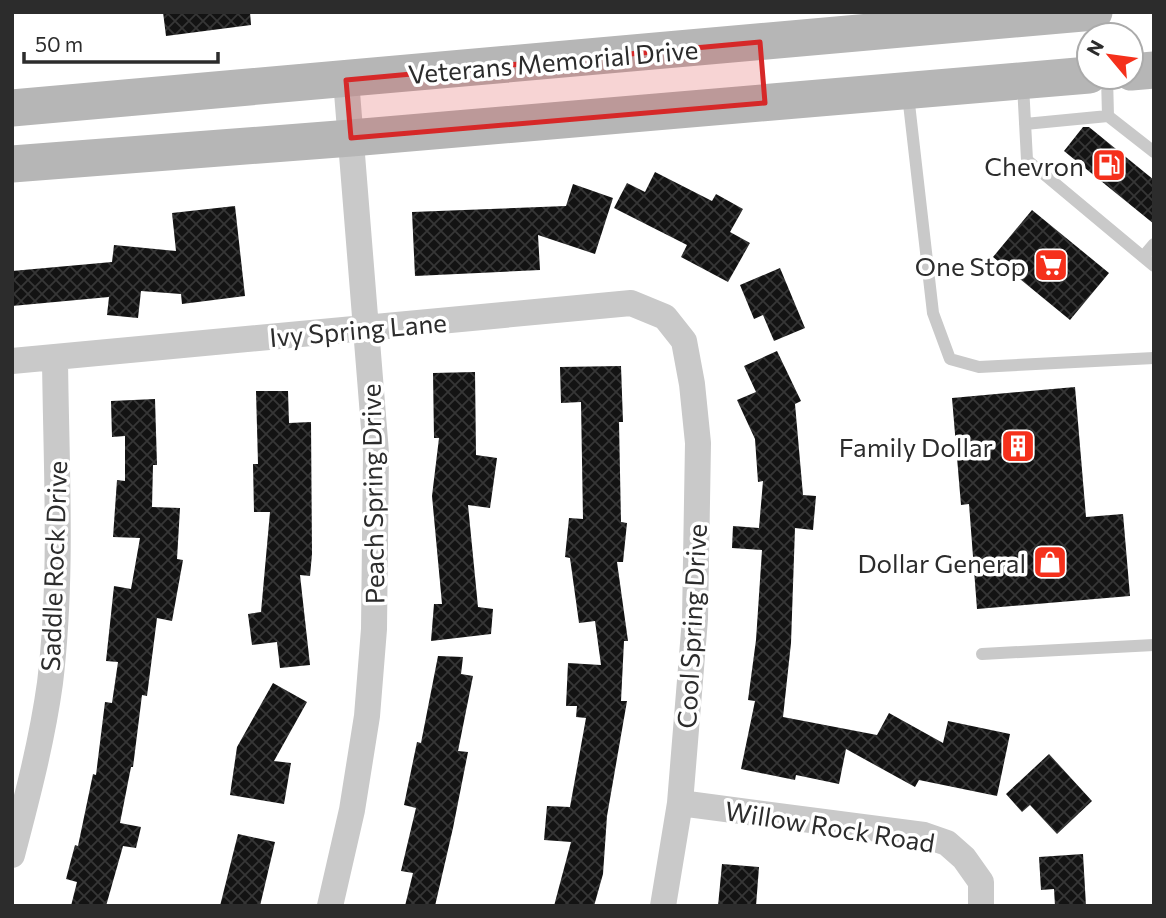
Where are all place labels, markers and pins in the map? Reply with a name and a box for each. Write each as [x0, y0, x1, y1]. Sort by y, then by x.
fuel station icon: Chevron [1090, 146, 1128, 184]
place label: Chevron [984, 150, 1084, 181]
supermarket icon: One Stop [1032, 246, 1070, 284]
place label: One Stop [915, 250, 1026, 281]
building icon: Family Dollar [999, 427, 1037, 465]
place label: Family Dollar [839, 431, 993, 462]
shop icon: Dollar General [1031, 543, 1069, 581]
place label: Dollar General [857, 547, 1026, 578]

